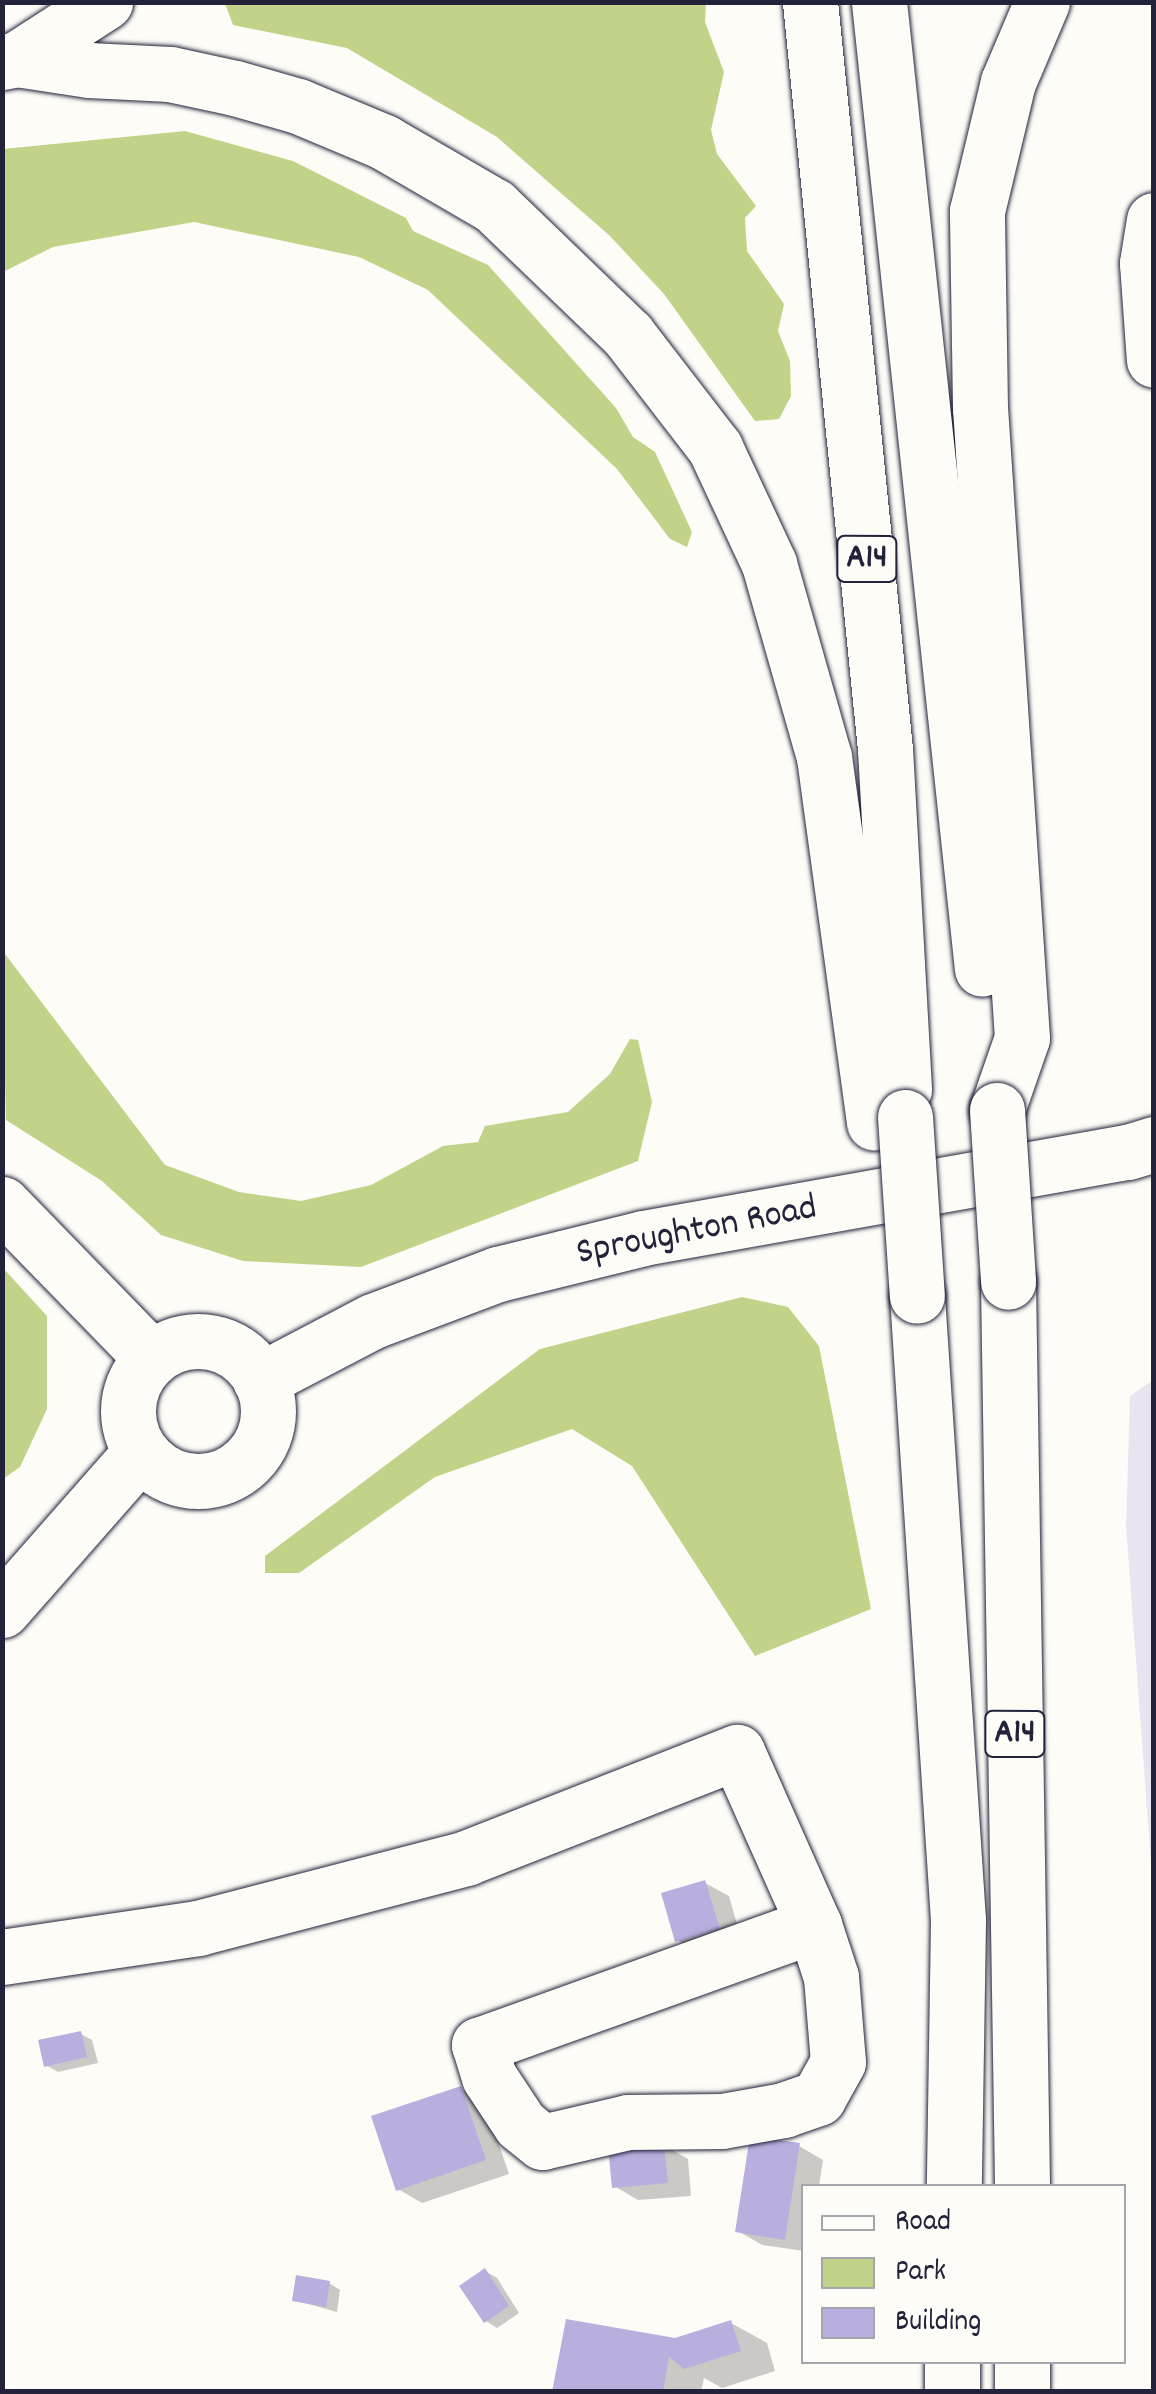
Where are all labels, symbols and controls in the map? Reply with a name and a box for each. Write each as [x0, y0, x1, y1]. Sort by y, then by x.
road number: A14 [834, 529, 900, 589]
street label: Sproughton Road [573, 1186, 821, 1278]
road number: A14 [982, 1704, 1048, 1764]
legend [801, 2184, 1126, 2364]
text: Road [895, 2202, 951, 2245]
text: Park [895, 2252, 946, 2295]
text: Building [895, 2302, 981, 2345]

